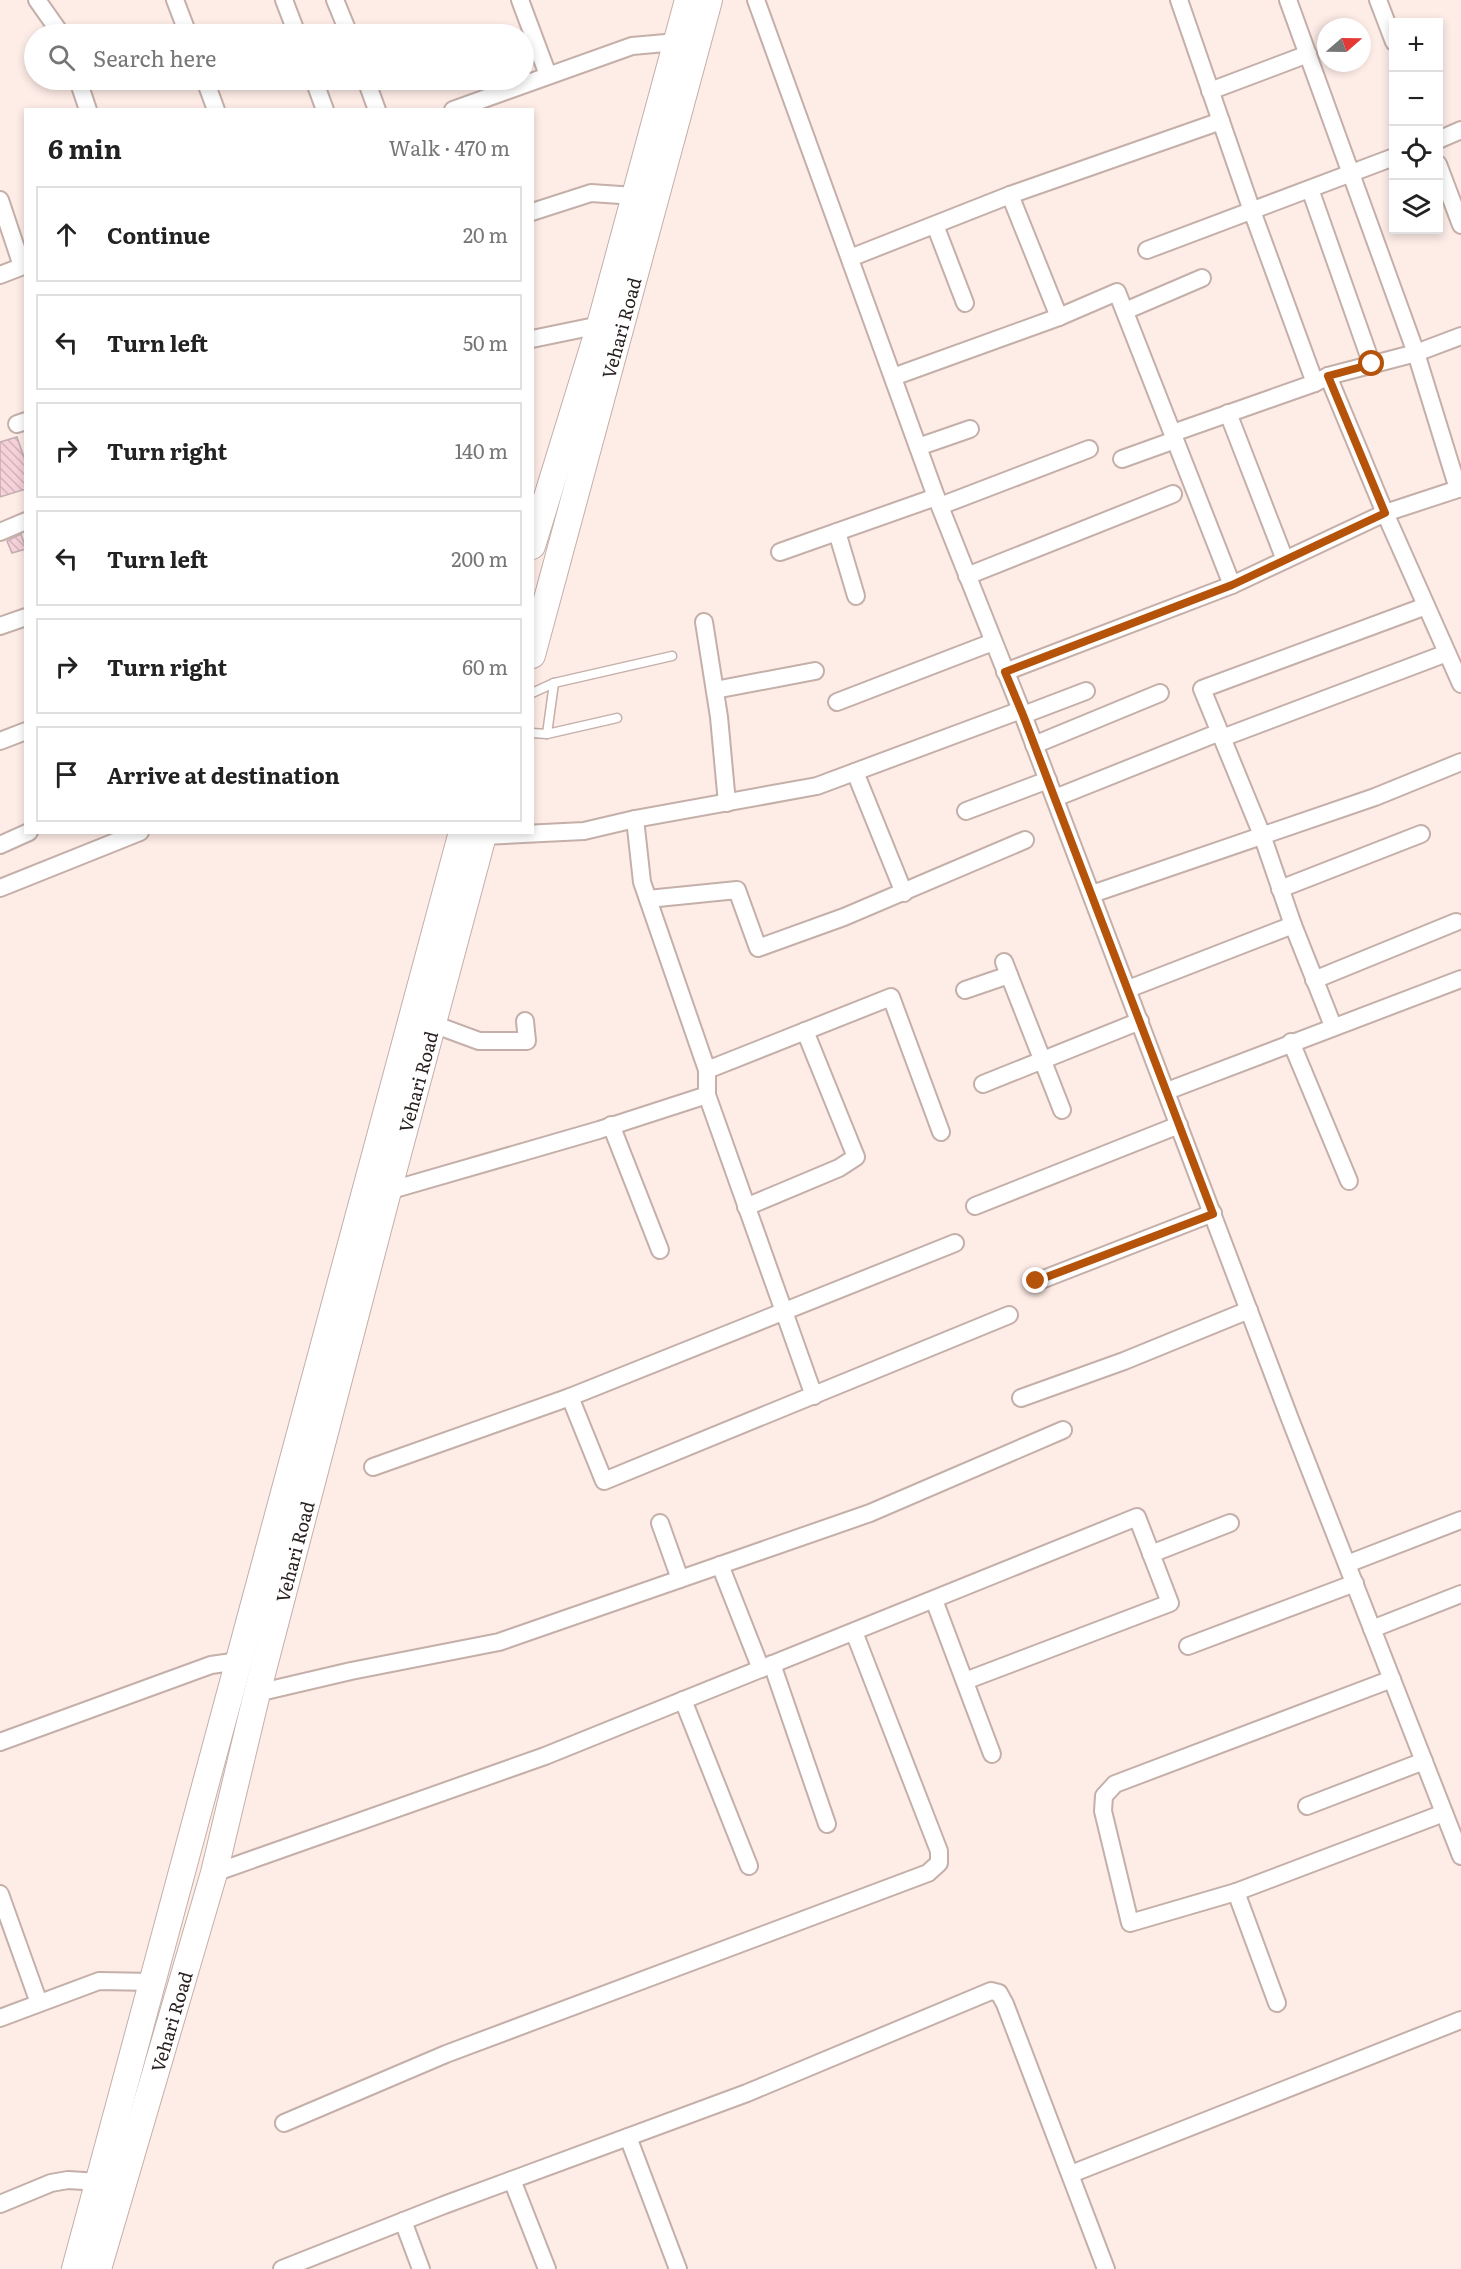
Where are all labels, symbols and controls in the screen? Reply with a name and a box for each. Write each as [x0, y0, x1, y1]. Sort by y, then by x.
north arrow [1317, 18, 1371, 72]
map controls [1389, 18, 1443, 234]
button: + [1389, 18, 1443, 72]
search box [24, 24, 534, 90]
icon: search [45, 41, 78, 74]
text: Search here [93, 41, 216, 74]
button: − [1389, 72, 1443, 126]
button: locate [1389, 126, 1443, 180]
text: 6 min [48, 128, 122, 167]
text: Walk · 470 m [389, 132, 510, 162]
button: layers [1389, 180, 1443, 234]
icon: ahead [50, 218, 83, 251]
text: Continue [107, 218, 210, 251]
text: 20 m [463, 219, 508, 249]
street label: Vehari Road [594, 274, 647, 381]
icon: left [50, 326, 83, 359]
text: Turn left [107, 326, 208, 359]
text: 50 m [463, 327, 508, 357]
route start [1358, 350, 1384, 376]
icon: right [50, 434, 83, 467]
text: Turn right [107, 434, 227, 467]
text: 140 m [455, 435, 508, 465]
icon: left [50, 542, 83, 575]
text: Turn left [107, 542, 208, 575]
text: 200 m [451, 543, 508, 573]
icon: right [50, 650, 83, 683]
text: Turn right [107, 650, 227, 683]
text: 60 m [462, 651, 508, 681]
icon: arrive [50, 758, 83, 791]
text: Arrive at destination [107, 758, 340, 791]
street label: Vehari Road [391, 1028, 444, 1135]
route end [1022, 1267, 1048, 1293]
street label: Vehari Road [268, 1498, 320, 1605]
street label: Vehari Road [143, 1968, 198, 2075]

